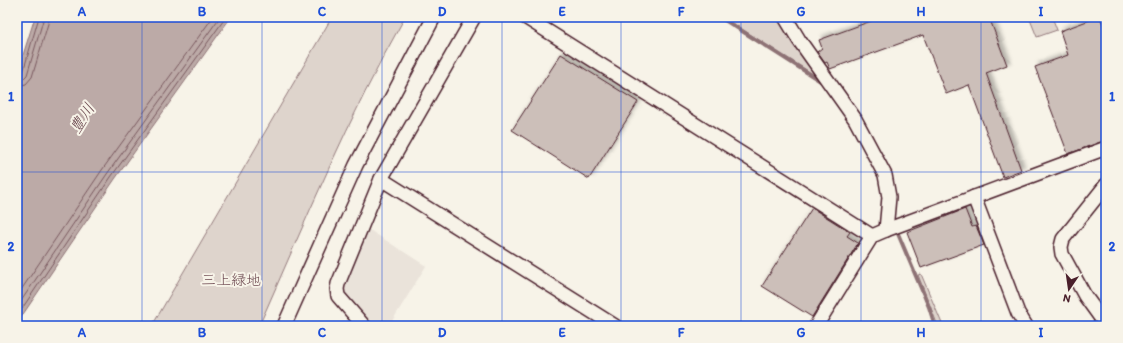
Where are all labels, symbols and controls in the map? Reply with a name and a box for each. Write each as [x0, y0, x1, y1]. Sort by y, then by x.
text: A [77, 4, 87, 19]
text: B [198, 4, 207, 19]
text: C [318, 4, 327, 19]
text: D [438, 4, 447, 19]
text: E [558, 4, 566, 19]
text: F [678, 4, 685, 19]
text: G [797, 4, 806, 19]
text: H [917, 4, 926, 19]
text: I [1039, 4, 1044, 19]
text: 1 [8, 89, 14, 104]
text: 1 [1109, 89, 1115, 104]
water label: 豊川 [65, 99, 99, 137]
text: 2 [8, 239, 15, 254]
text: 2 [1109, 239, 1116, 254]
north arrow [1049, 269, 1089, 309]
park label: 三上緑地 [201, 271, 261, 289]
text: N [1062, 291, 1072, 305]
text: A [77, 325, 87, 340]
text: B [198, 325, 207, 340]
text: C [318, 325, 327, 340]
text: D [438, 325, 447, 340]
text: E [558, 325, 566, 340]
text: F [678, 325, 685, 340]
text: G [797, 325, 806, 340]
text: H [917, 325, 926, 340]
text: I [1039, 325, 1044, 340]

